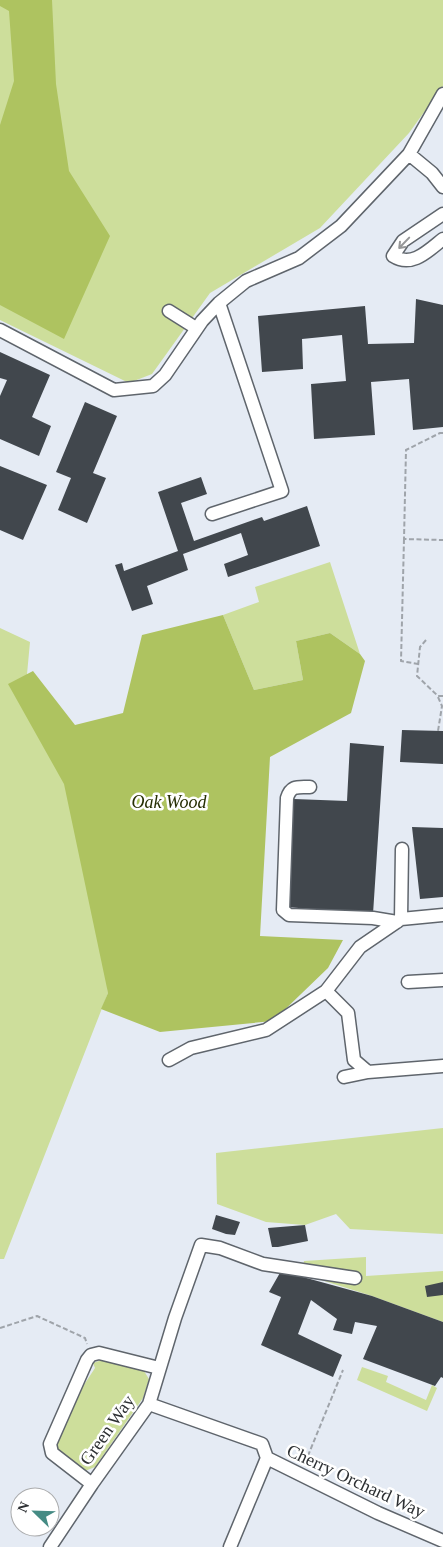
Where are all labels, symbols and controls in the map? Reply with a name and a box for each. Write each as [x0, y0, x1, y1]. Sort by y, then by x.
one-way arrow [398, 237, 410, 249]
park label: Oak Wood [132, 792, 207, 812]
street label: Green Way [76, 1391, 138, 1469]
street label: Cherry Orchard Way [284, 1440, 428, 1522]
north arrow [10, 1487, 60, 1537]
text: N [15, 1500, 32, 1515]

